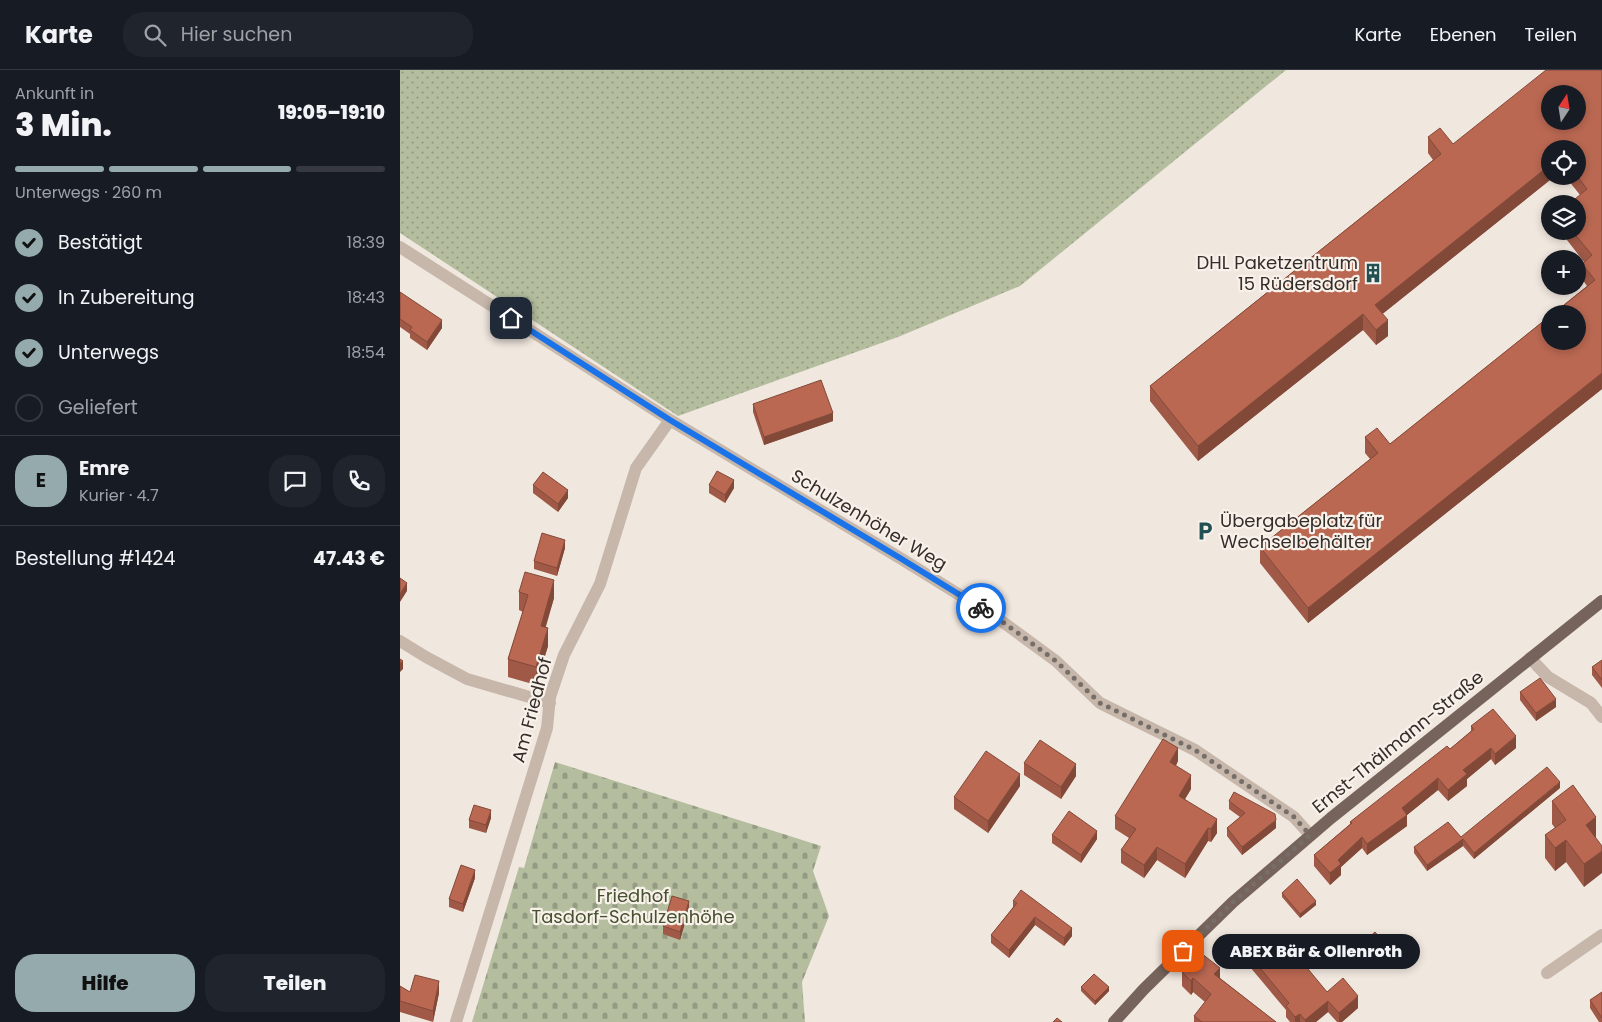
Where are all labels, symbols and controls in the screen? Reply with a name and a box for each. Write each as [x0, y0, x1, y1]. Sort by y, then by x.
search box [123, 12, 473, 57]
text: Karte [25, 18, 93, 51]
icon: search [141, 21, 169, 49]
text: Hier suchen [181, 21, 292, 48]
text: Karte [1354, 22, 1402, 47]
text: Ebenen [1430, 22, 1497, 47]
text: Teilen [1525, 22, 1577, 47]
text: Ankunft in [15, 82, 94, 105]
north arrow [1541, 85, 1586, 130]
map controls [1541, 85, 1586, 350]
text: 19:05–19:10 [278, 99, 385, 126]
text: 3 Min. [15, 102, 112, 147]
button: locate [1541, 140, 1586, 185]
text: Unterwegs · 260 m [15, 181, 162, 204]
button: layers [1541, 195, 1586, 240]
icon: check [15, 229, 43, 257]
text: Bestätigt [58, 229, 142, 256]
text: 18:39 [347, 231, 385, 254]
place label: DHL Paketzentrum 15 Rüdersdorf [1196, 250, 1358, 296]
button: + [1541, 250, 1586, 295]
building icon: DHL Paketzentrum 15 Rüdersdorf [1362, 262, 1384, 284]
icon: check [15, 284, 43, 312]
text: In Zubereitung [58, 284, 195, 311]
text: 18:43 [347, 286, 385, 309]
pin [490, 297, 532, 339]
icon: home [497, 304, 525, 332]
button: − [1541, 305, 1586, 350]
icon: check [15, 339, 43, 367]
text: Unterwegs [58, 339, 159, 366]
text: 18:54 [346, 341, 385, 364]
text: Geliefert [58, 394, 138, 421]
text: Emre [79, 455, 129, 482]
button: chat [269, 455, 321, 507]
button: phone [333, 455, 385, 507]
street label: Schulzenhöher Weg [787, 463, 952, 576]
text: E [36, 467, 46, 494]
text: Kurier · 4.7 [79, 484, 159, 507]
place label: Übergabeplatz für Wechselbehälter [1220, 508, 1383, 554]
parking icon: Übergabeplatz für Wechselbehälter [1194, 520, 1216, 542]
text: Bestellung #1424 [15, 545, 176, 572]
text: 47.43 € [313, 545, 385, 572]
courier [956, 583, 1006, 633]
icon: bike [967, 594, 995, 622]
street label: Am Friedhof [505, 654, 558, 765]
street label: Ernst-Thälmann-Straße [1307, 664, 1489, 819]
park label: Friedhof Tasdorf-Schulzenhöhe [531, 883, 735, 929]
pin [1162, 930, 1204, 972]
callout: ABEX Bär & Ollenroth [1213, 934, 1420, 968]
icon: bag [1169, 937, 1197, 965]
text: ABEX Bär & Ollenroth [1230, 940, 1402, 963]
button: Hilfe [15, 954, 195, 1012]
button: Teilen [205, 954, 385, 1012]

